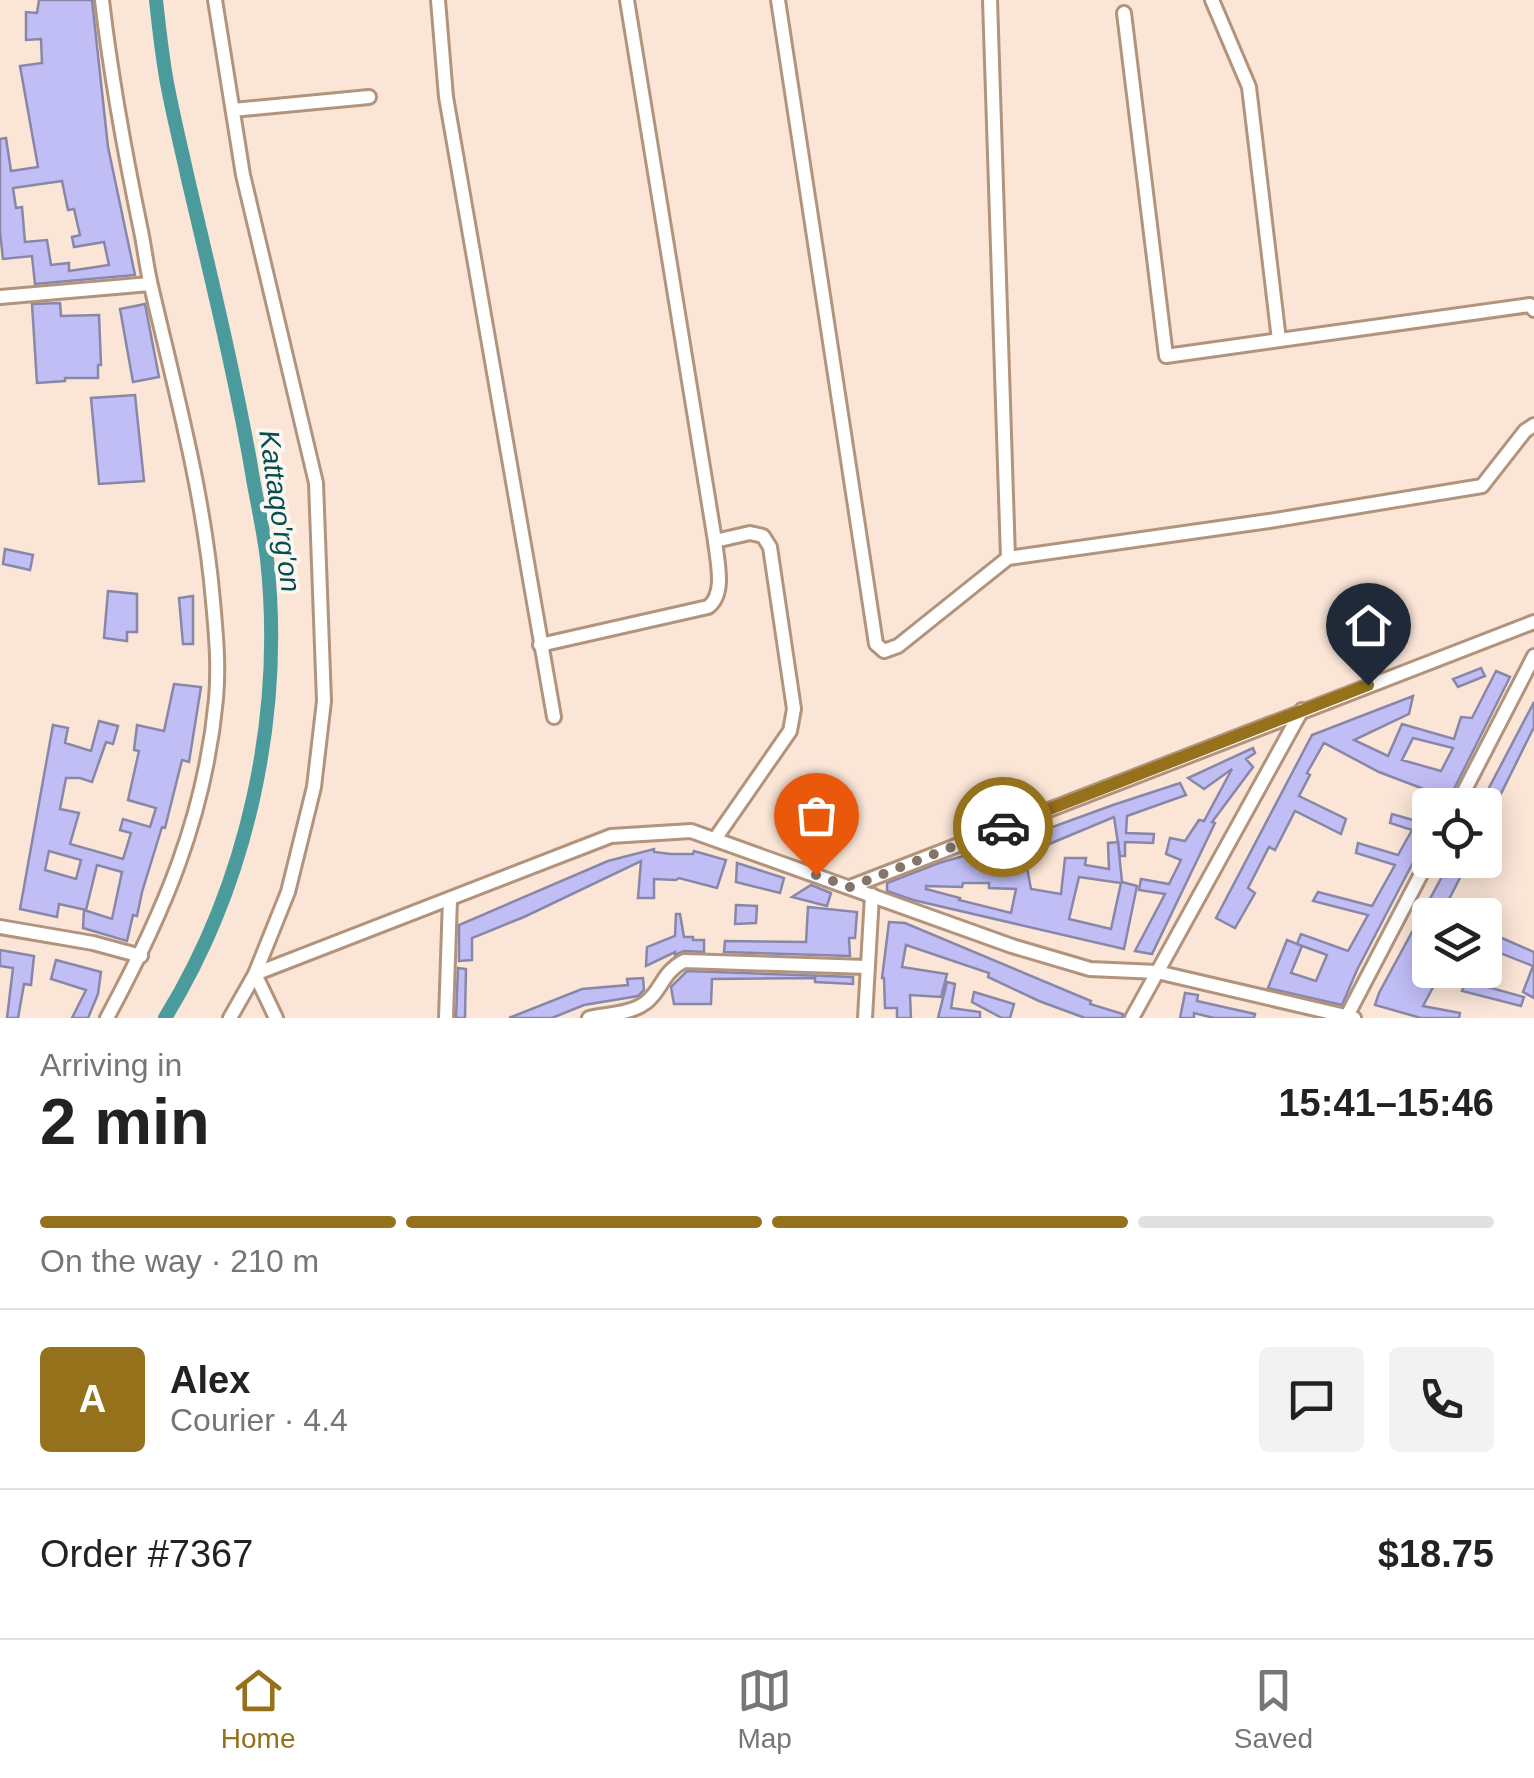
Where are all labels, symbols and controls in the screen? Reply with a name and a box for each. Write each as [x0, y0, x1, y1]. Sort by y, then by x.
water label: Kattaqo'rg'on [253, 428, 307, 594]
pin [1326, 583, 1411, 686]
icon: home [1341, 598, 1396, 653]
pin [774, 773, 859, 876]
courier [953, 777, 1053, 877]
icon: bag [789, 788, 844, 843]
map controls [1412, 788, 1502, 988]
button: locate [1412, 788, 1502, 878]
icon: car [976, 800, 1031, 855]
button: layers [1412, 898, 1502, 988]
text: Arriving in [40, 1047, 182, 1083]
text: 15:41–15:46 [1278, 1082, 1494, 1124]
text: 2 min [40, 1085, 210, 1158]
text: On the way · 210 m [40, 1243, 319, 1279]
button: chat [1259, 1347, 1364, 1452]
button: phone [1389, 1347, 1494, 1452]
text: Alex [170, 1359, 250, 1401]
text: A [79, 1378, 106, 1420]
text: Courier · 4.4 [170, 1402, 348, 1438]
text: Order #7367 [40, 1533, 253, 1575]
text: $18.75 [1378, 1533, 1494, 1575]
tab: Home [221, 1663, 296, 1755]
tab: Map [737, 1663, 792, 1755]
tab: Saved [1234, 1663, 1313, 1755]

